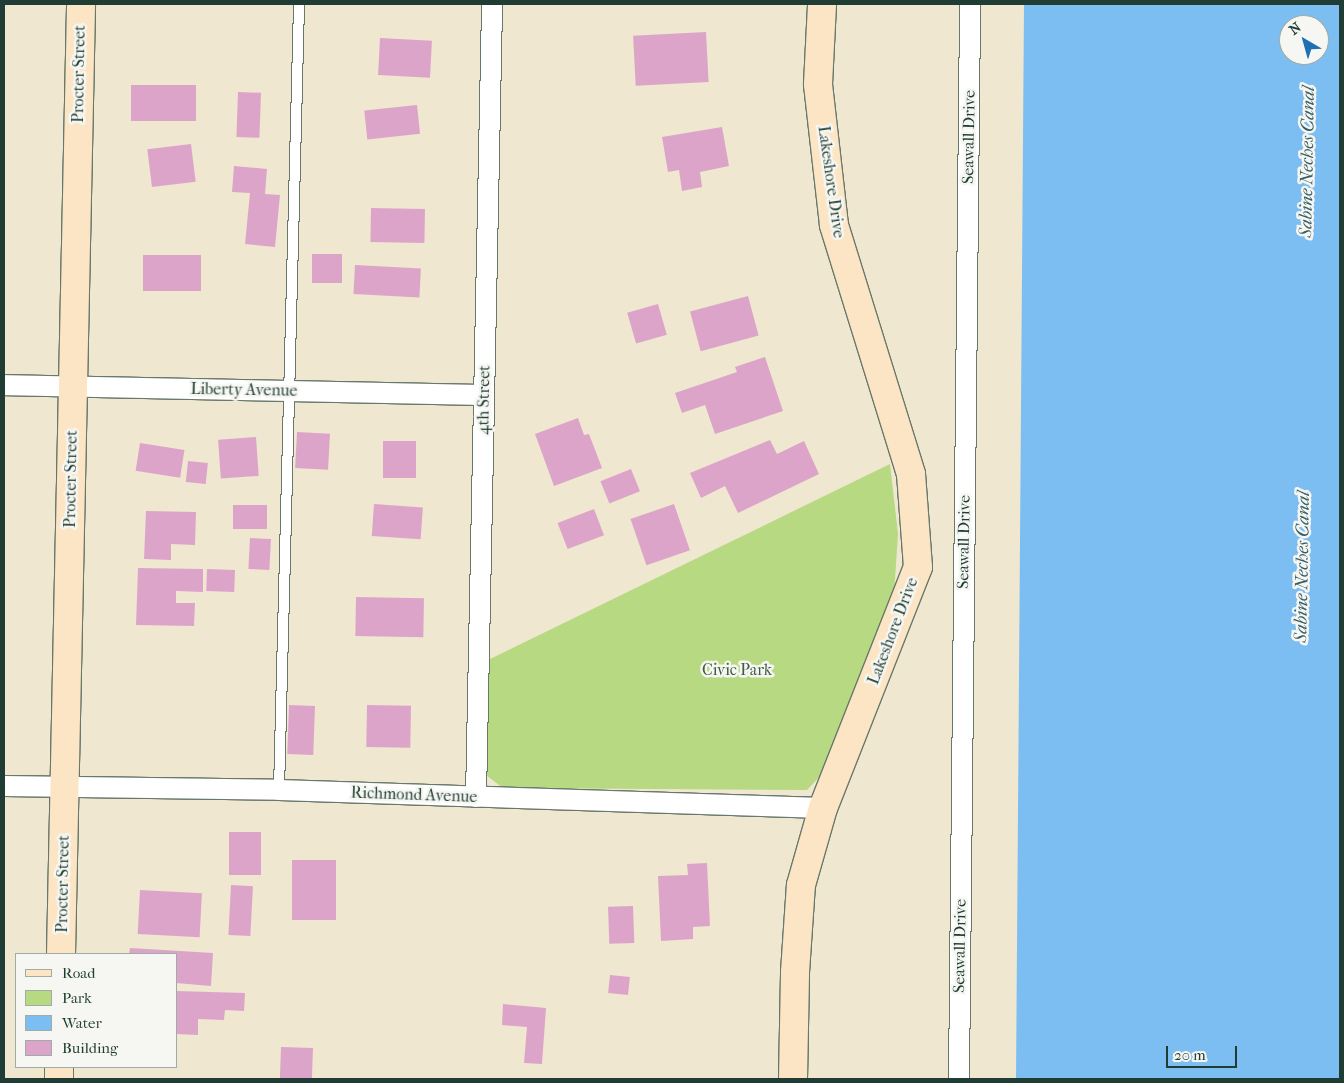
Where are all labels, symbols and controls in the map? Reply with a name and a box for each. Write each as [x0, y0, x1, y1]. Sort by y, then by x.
north arrow [1279, 15, 1329, 65]
text: N [1286, 19, 1304, 39]
street label: Procter Street [69, 25, 89, 123]
water label: Sabine Neches Canal [1296, 86, 1320, 238]
street label: Seawall Drive [959, 90, 979, 184]
street label: Lakeshore Drive [814, 125, 848, 239]
street label: 4th Street [474, 365, 494, 435]
street label: Liberty Avenue [190, 379, 298, 401]
street label: Procter Street [61, 430, 81, 528]
water label: Sabine Neches Canal [1291, 491, 1315, 643]
street label: Seawall Drive [954, 495, 974, 589]
street label: Lakeshore Drive [864, 575, 922, 687]
park label: Civic Park [702, 660, 772, 680]
street label: Richmond Avenue [350, 783, 478, 807]
street label: Procter Street [53, 835, 73, 933]
street label: Seawall Drive [950, 899, 970, 993]
legend [15, 953, 178, 1068]
text: Road [62, 964, 95, 982]
text: Park [62, 989, 92, 1007]
text: Water [62, 1014, 102, 1032]
scale bar [1169, 1036, 1240, 1068]
text: Building [62, 1039, 118, 1057]
text: 20 m [1174, 1046, 1206, 1064]

